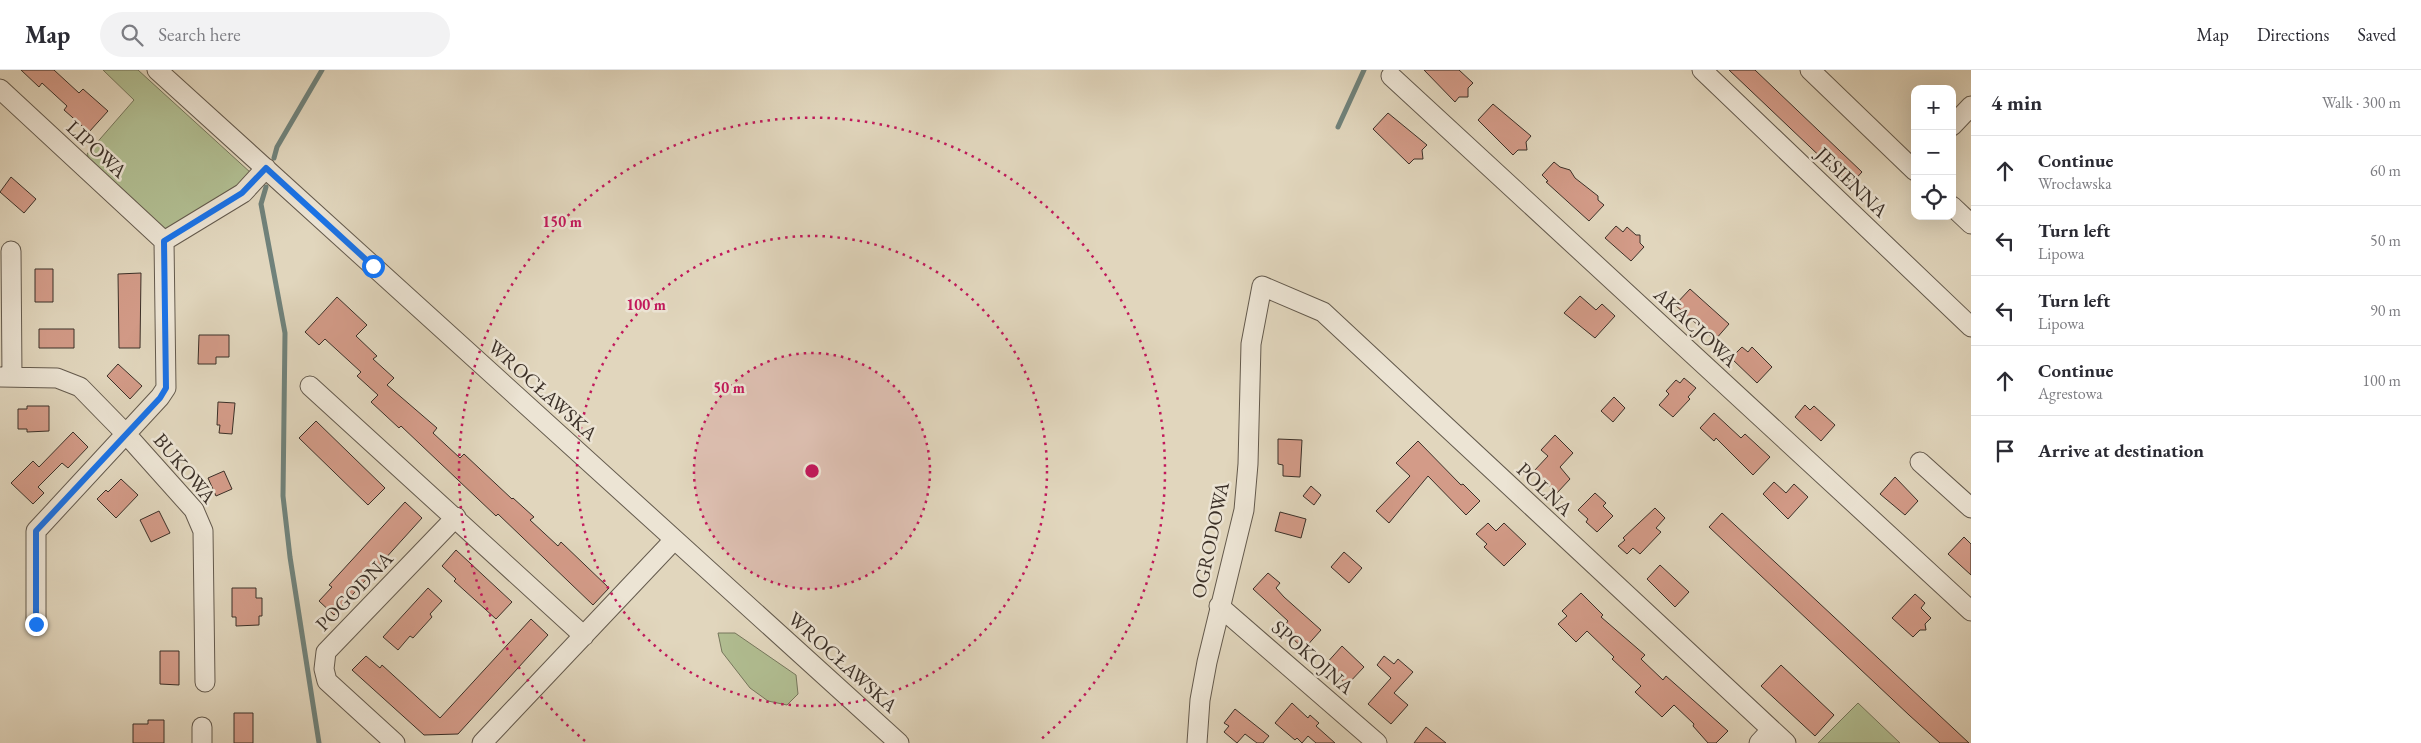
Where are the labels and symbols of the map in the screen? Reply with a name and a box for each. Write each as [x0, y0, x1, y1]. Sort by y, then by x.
street label: LIPOWA [61, 114, 133, 184]
street label: JESIENNA [1809, 140, 1894, 223]
text: 150 m [542, 212, 582, 231]
route start [362, 255, 385, 278]
street label: AKACJOWA [1648, 281, 1744, 373]
text: 100 m [626, 295, 666, 314]
street label: WROCŁAWSKA [483, 334, 604, 446]
text: 50 m [713, 378, 745, 397]
street label: BUKOWA [148, 427, 222, 509]
street label: POLNA [1511, 456, 1579, 522]
centre of rings [803, 462, 821, 480]
street label: OGRODOWA [1185, 479, 1235, 601]
street label: POGODNA [310, 546, 399, 636]
street label: WROCŁAWSKA [783, 606, 904, 718]
route end [25, 613, 48, 636]
street label: SPOKOJNA [1266, 614, 1360, 700]

